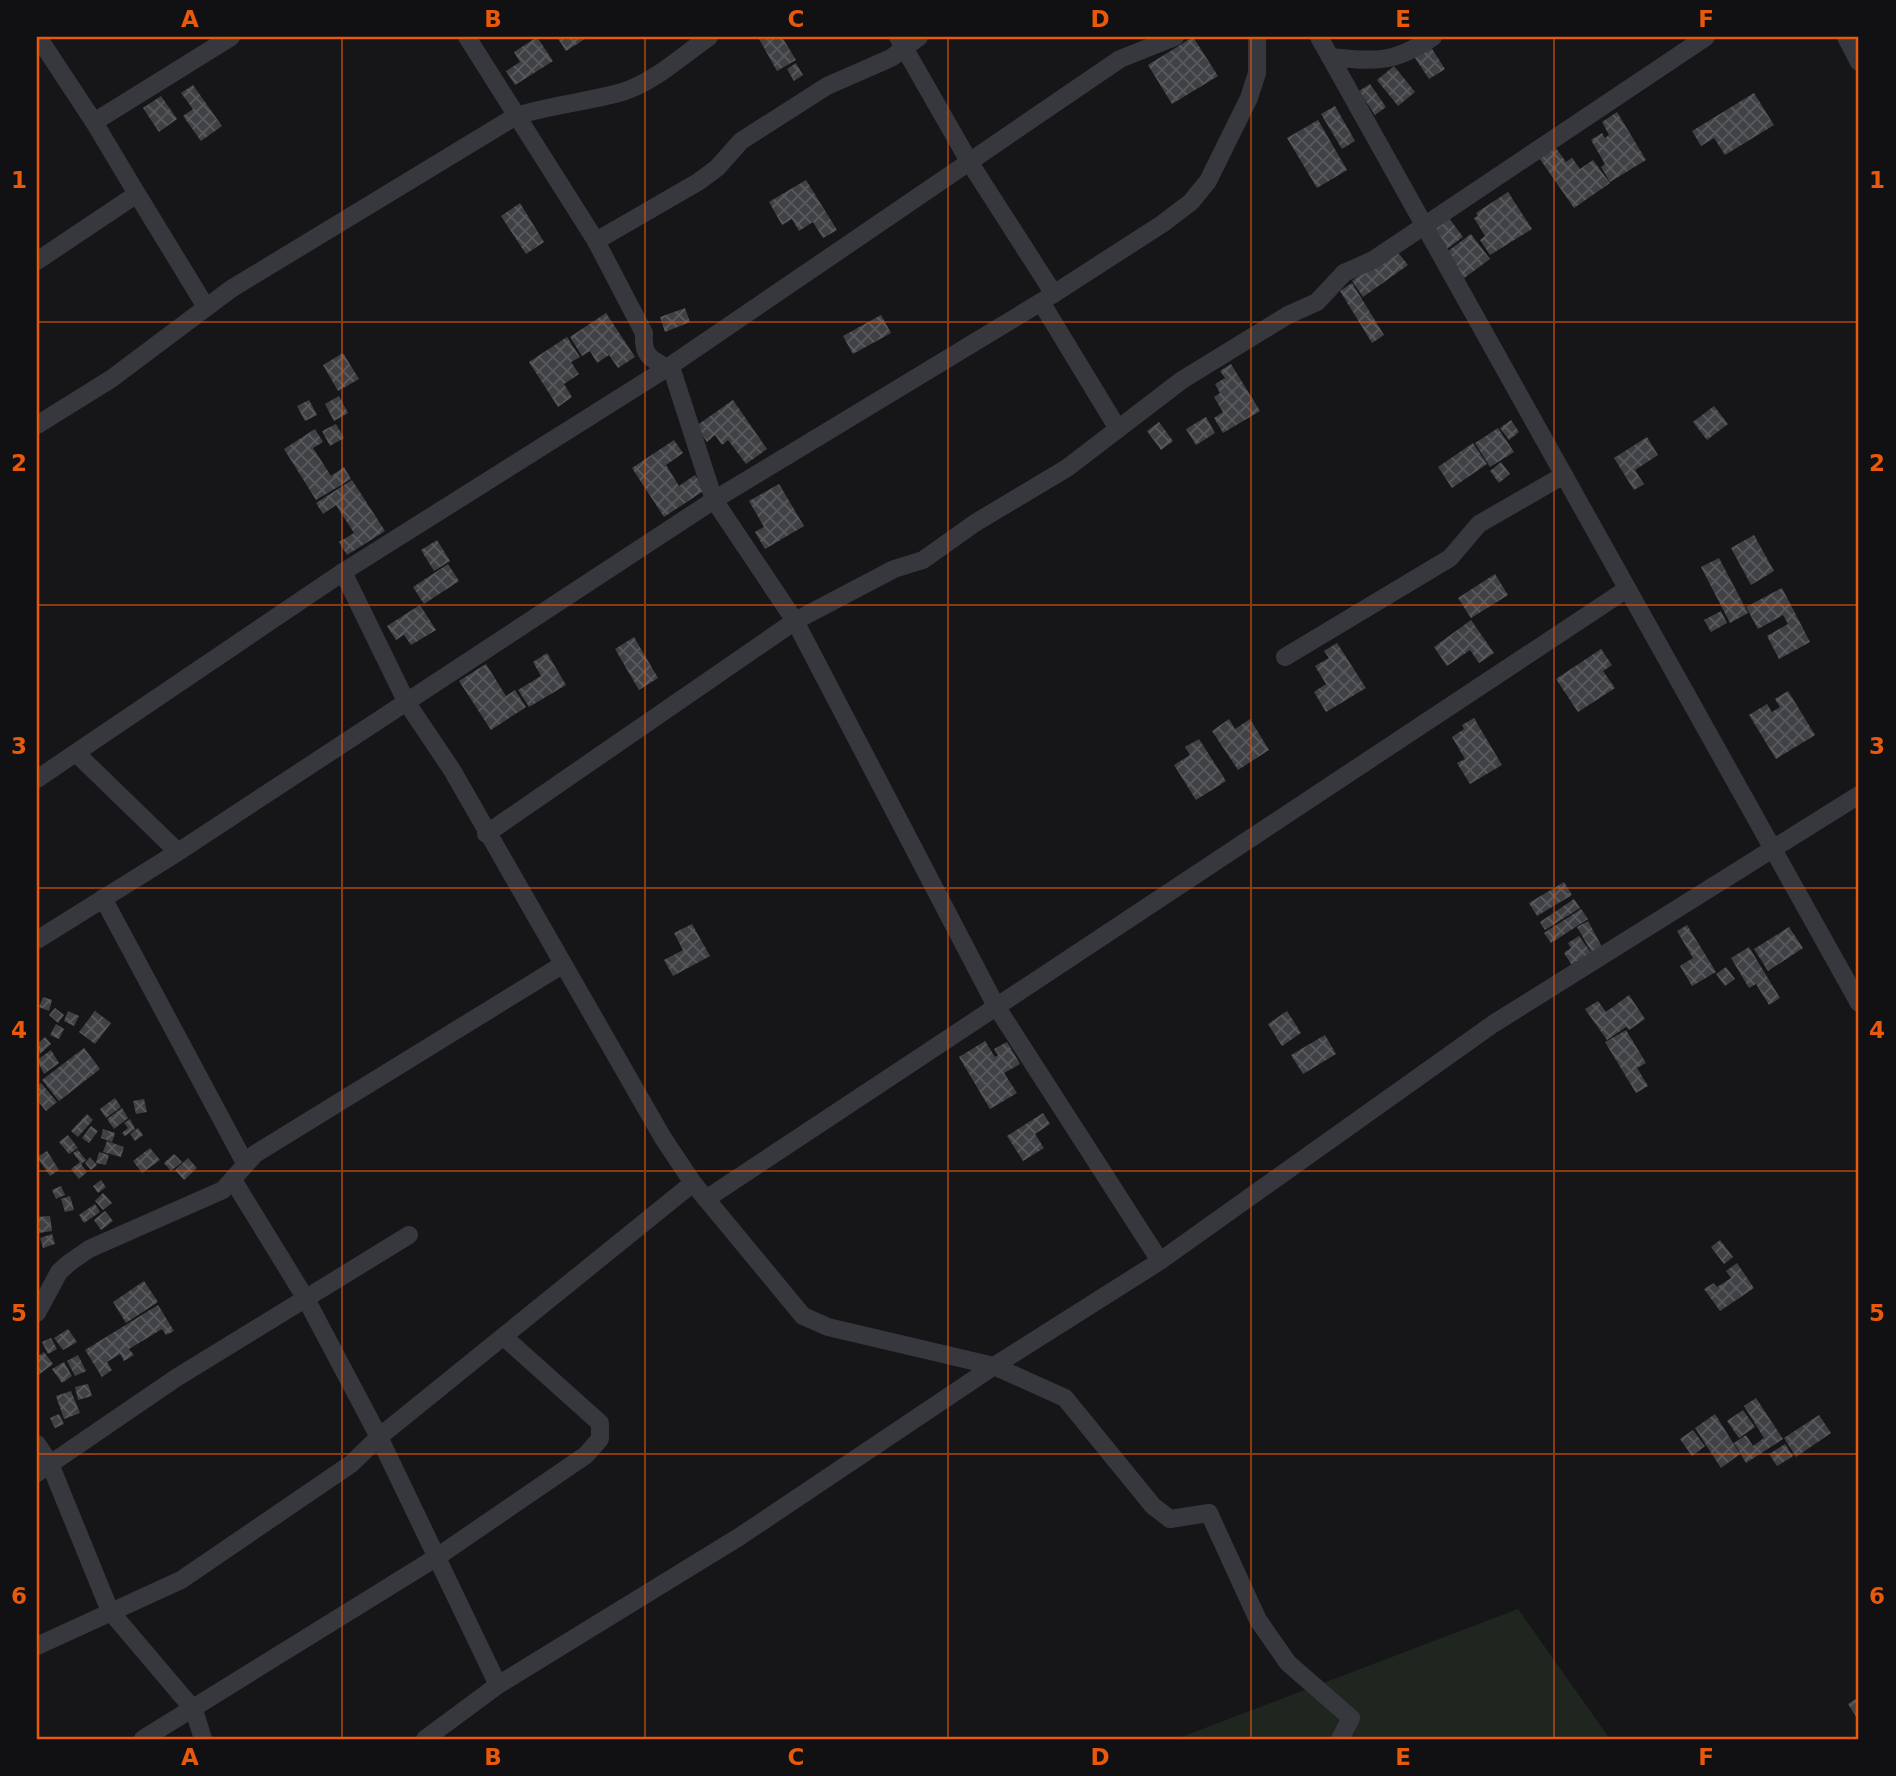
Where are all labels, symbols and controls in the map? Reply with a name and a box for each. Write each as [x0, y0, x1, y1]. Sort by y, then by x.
text: A [181, 6, 199, 32]
text: B [484, 6, 502, 32]
text: C [788, 6, 804, 32]
text: D [1090, 6, 1110, 32]
text: E [1395, 6, 1411, 32]
text: F [1698, 6, 1714, 32]
text: 1 [11, 167, 27, 193]
text: 1 [1869, 167, 1885, 193]
text: 2 [11, 450, 27, 476]
text: 2 [1869, 450, 1885, 476]
text: 3 [11, 733, 27, 759]
text: 3 [1869, 733, 1885, 759]
text: 4 [11, 1017, 27, 1043]
text: 4 [1869, 1017, 1885, 1043]
text: 5 [11, 1300, 27, 1326]
text: 5 [1869, 1300, 1885, 1326]
text: 6 [11, 1583, 27, 1609]
text: 6 [1869, 1583, 1885, 1609]
text: A [181, 1744, 199, 1770]
text: B [484, 1744, 502, 1770]
text: C [788, 1744, 804, 1770]
text: D [1090, 1744, 1110, 1770]
text: E [1395, 1744, 1411, 1770]
text: F [1698, 1744, 1714, 1770]

